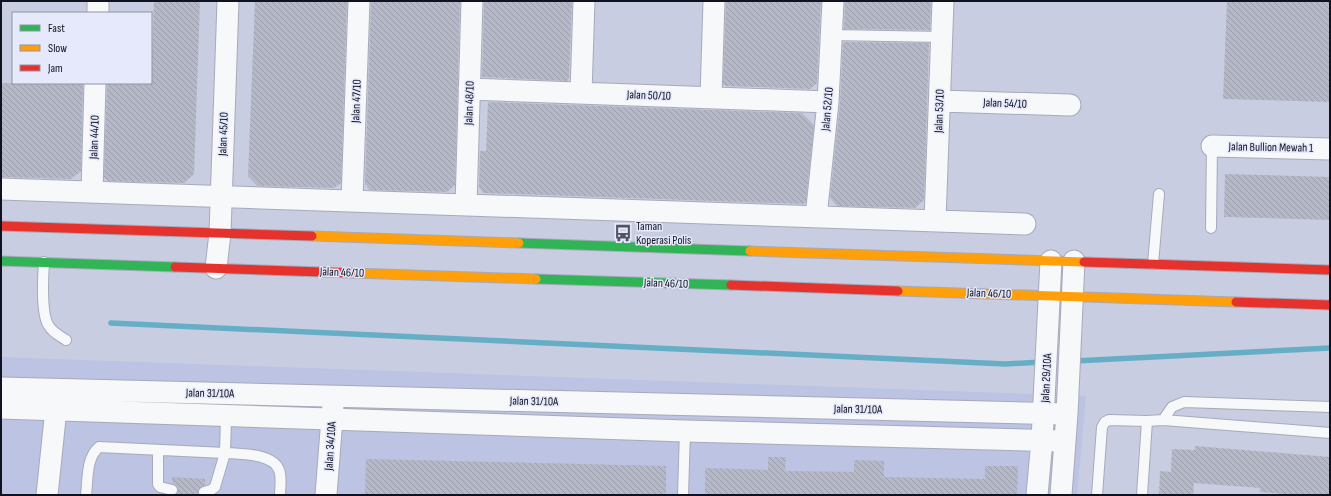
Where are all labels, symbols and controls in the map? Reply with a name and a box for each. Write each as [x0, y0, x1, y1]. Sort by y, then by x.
legend [12, 12, 152, 84]
text: Fast [48, 21, 65, 36]
text: Slow [48, 41, 67, 56]
text: Jam [47, 61, 63, 76]
street label: Jalan 47/10 [348, 79, 365, 124]
street label: Jalan 48/10 [461, 81, 478, 126]
street label: Jalan 52/10 [818, 86, 837, 133]
street label: Jalan 50/10 [626, 87, 671, 104]
street label: Jalan 53/10 [931, 89, 948, 134]
street label: Jalan 54/10 [982, 95, 1027, 112]
street label: Jalan 45/10 [215, 112, 232, 157]
street label: Jalan 44/10 [86, 115, 103, 160]
street label: Jalan Bullion Mewah 1 [1228, 139, 1314, 156]
place label: Taman Koperasi Polis [636, 219, 691, 248]
bus stop icon: Taman Koperasi Polis [613, 223, 633, 243]
street label: Jalan 46/10 [319, 264, 364, 281]
street label: Jalan 46/10 [643, 275, 688, 292]
street label: Jalan 46/10 [966, 285, 1011, 302]
street label: Jalan 29/10A [1038, 352, 1055, 404]
street label: Jalan 31/10A [185, 386, 235, 401]
street label: Jalan 31/10A [509, 394, 559, 409]
street label: Jalan 31/10A [833, 402, 883, 417]
street label: Jalan 34/10A [321, 420, 340, 472]

